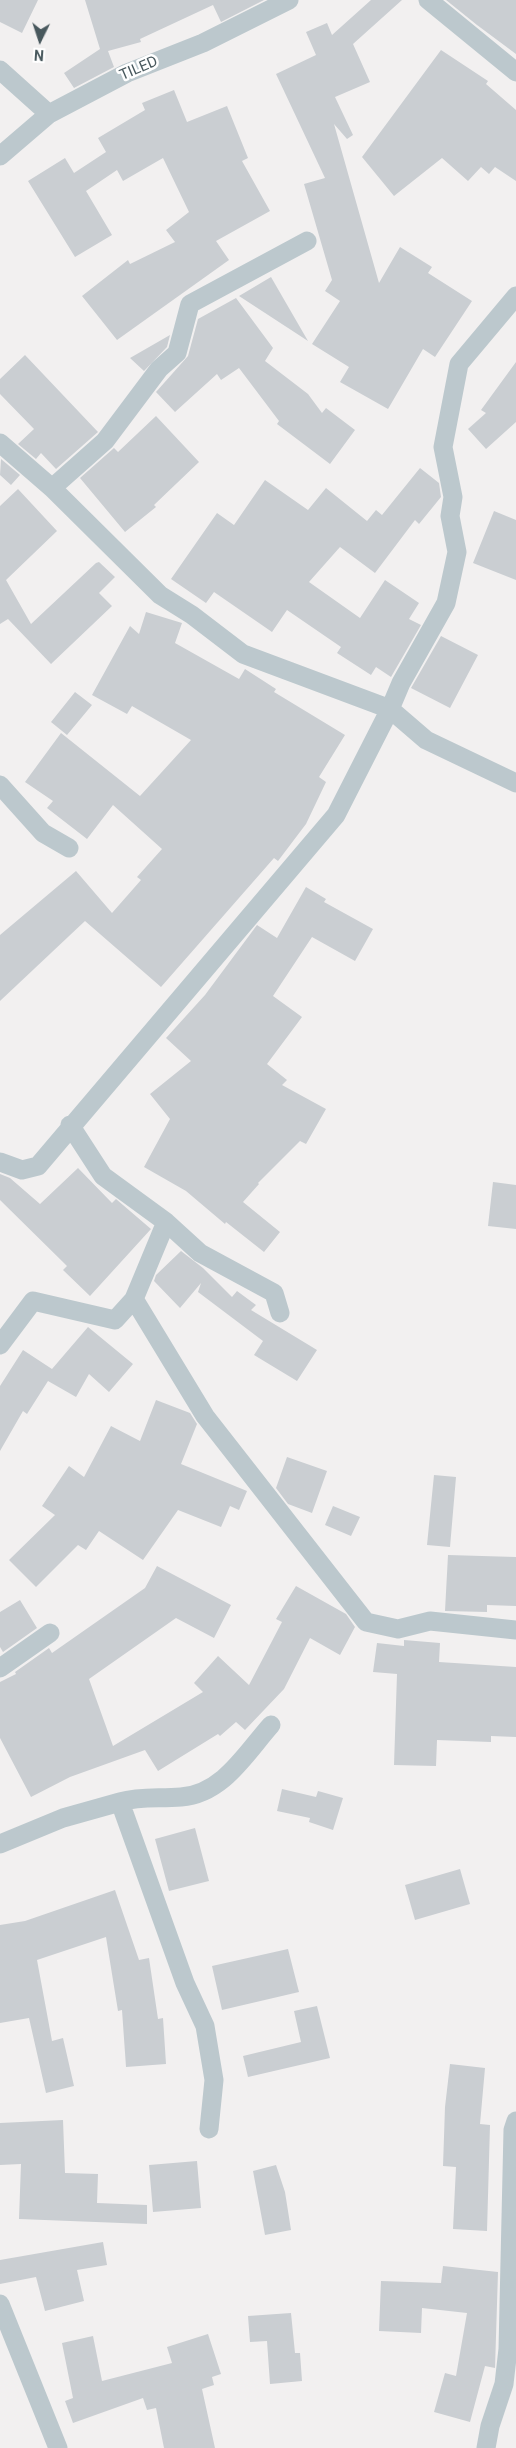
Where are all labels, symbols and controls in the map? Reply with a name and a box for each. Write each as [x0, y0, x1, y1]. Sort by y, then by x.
north arrow [15, 15, 65, 65]
text: N [33, 47, 44, 63]
street label: TILED [117, 53, 161, 85]

